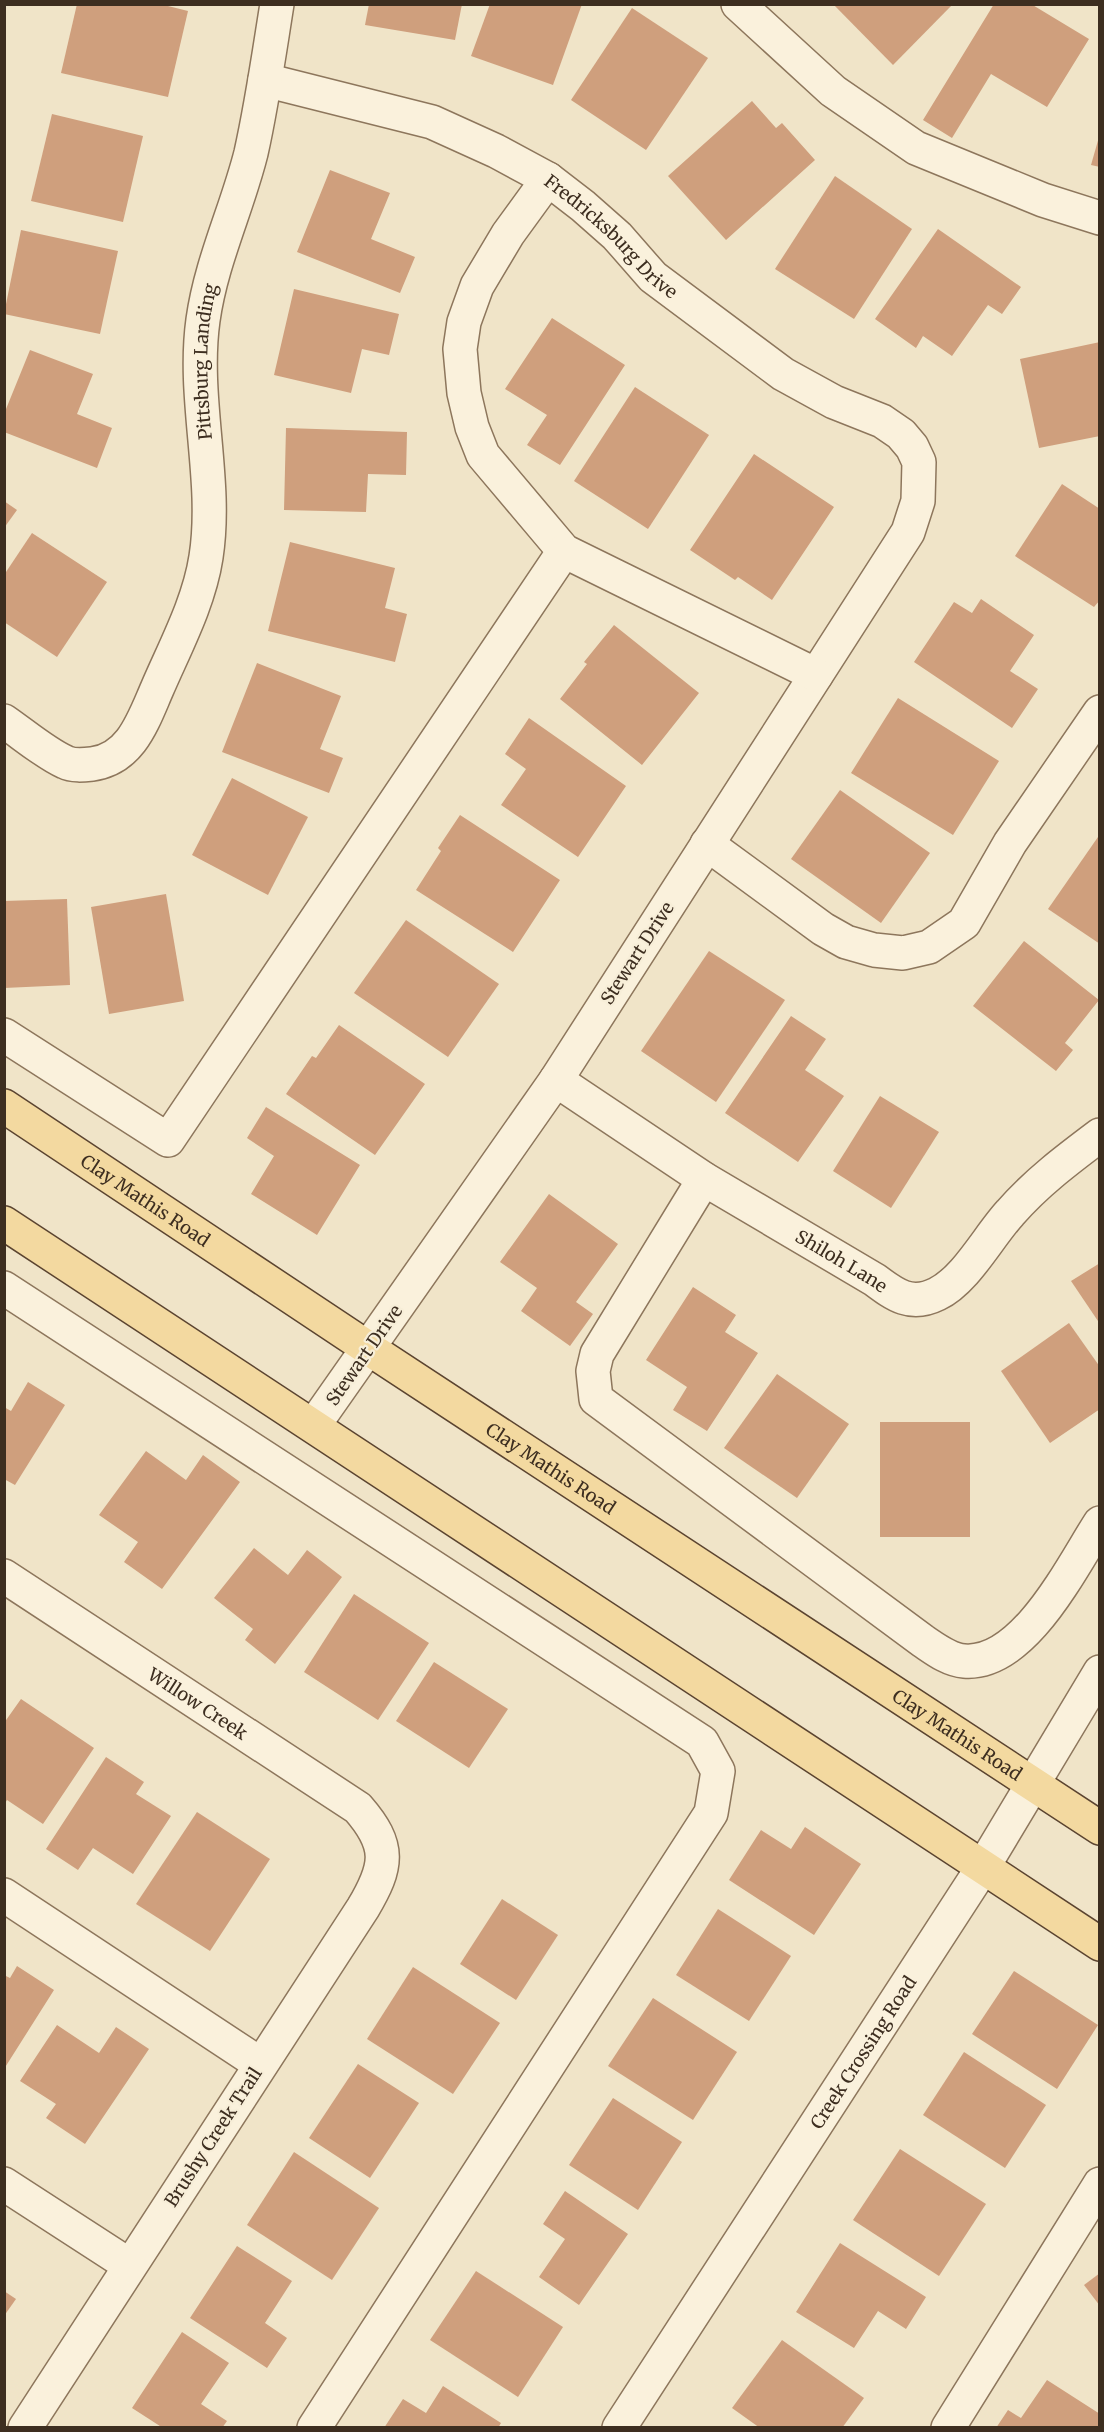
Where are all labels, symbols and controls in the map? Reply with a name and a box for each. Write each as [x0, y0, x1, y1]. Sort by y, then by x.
street label: Fredricksburg Drive [540, 169, 682, 303]
street label: Pittsburg Landing [189, 281, 221, 441]
street label: Stewart Drive [595, 897, 679, 1009]
street label: Clay Mathis Road [77, 1149, 215, 1251]
street label: Shiloh Lane [792, 1224, 892, 1297]
street label: Stewart Drive [321, 1300, 407, 1410]
street label: Clay Mathis Road [482, 1417, 620, 1519]
street label: Willow Creek [143, 1662, 253, 1744]
street label: Clay Mathis Road [888, 1684, 1027, 1785]
street label: Creek Crossing Road [805, 1971, 921, 2133]
street label: Brushy Creek Trail [159, 2063, 267, 2211]

